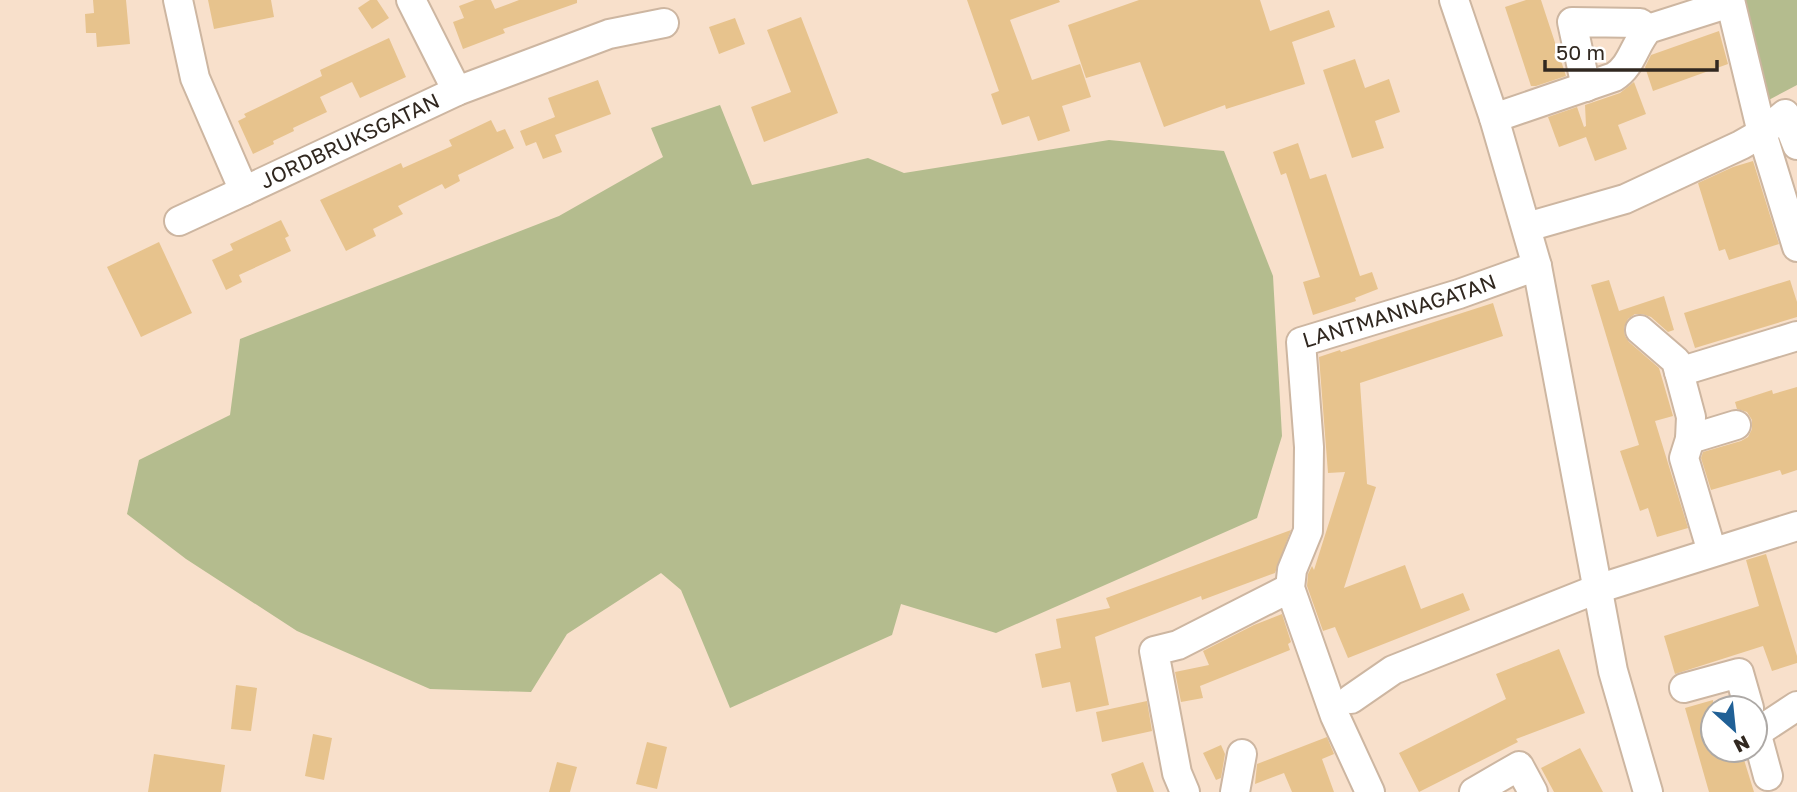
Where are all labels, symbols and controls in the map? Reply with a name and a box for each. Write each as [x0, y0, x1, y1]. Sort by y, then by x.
scale bar [1545, 28, 1716, 72]
text: 50 m [1556, 39, 1605, 65]
street label: JORDBRUKSGATAN [256, 87, 443, 194]
street label: LANTMANNAGATAN [1299, 268, 1500, 353]
north arrow [1699, 694, 1769, 764]
text: N [1730, 731, 1754, 758]

